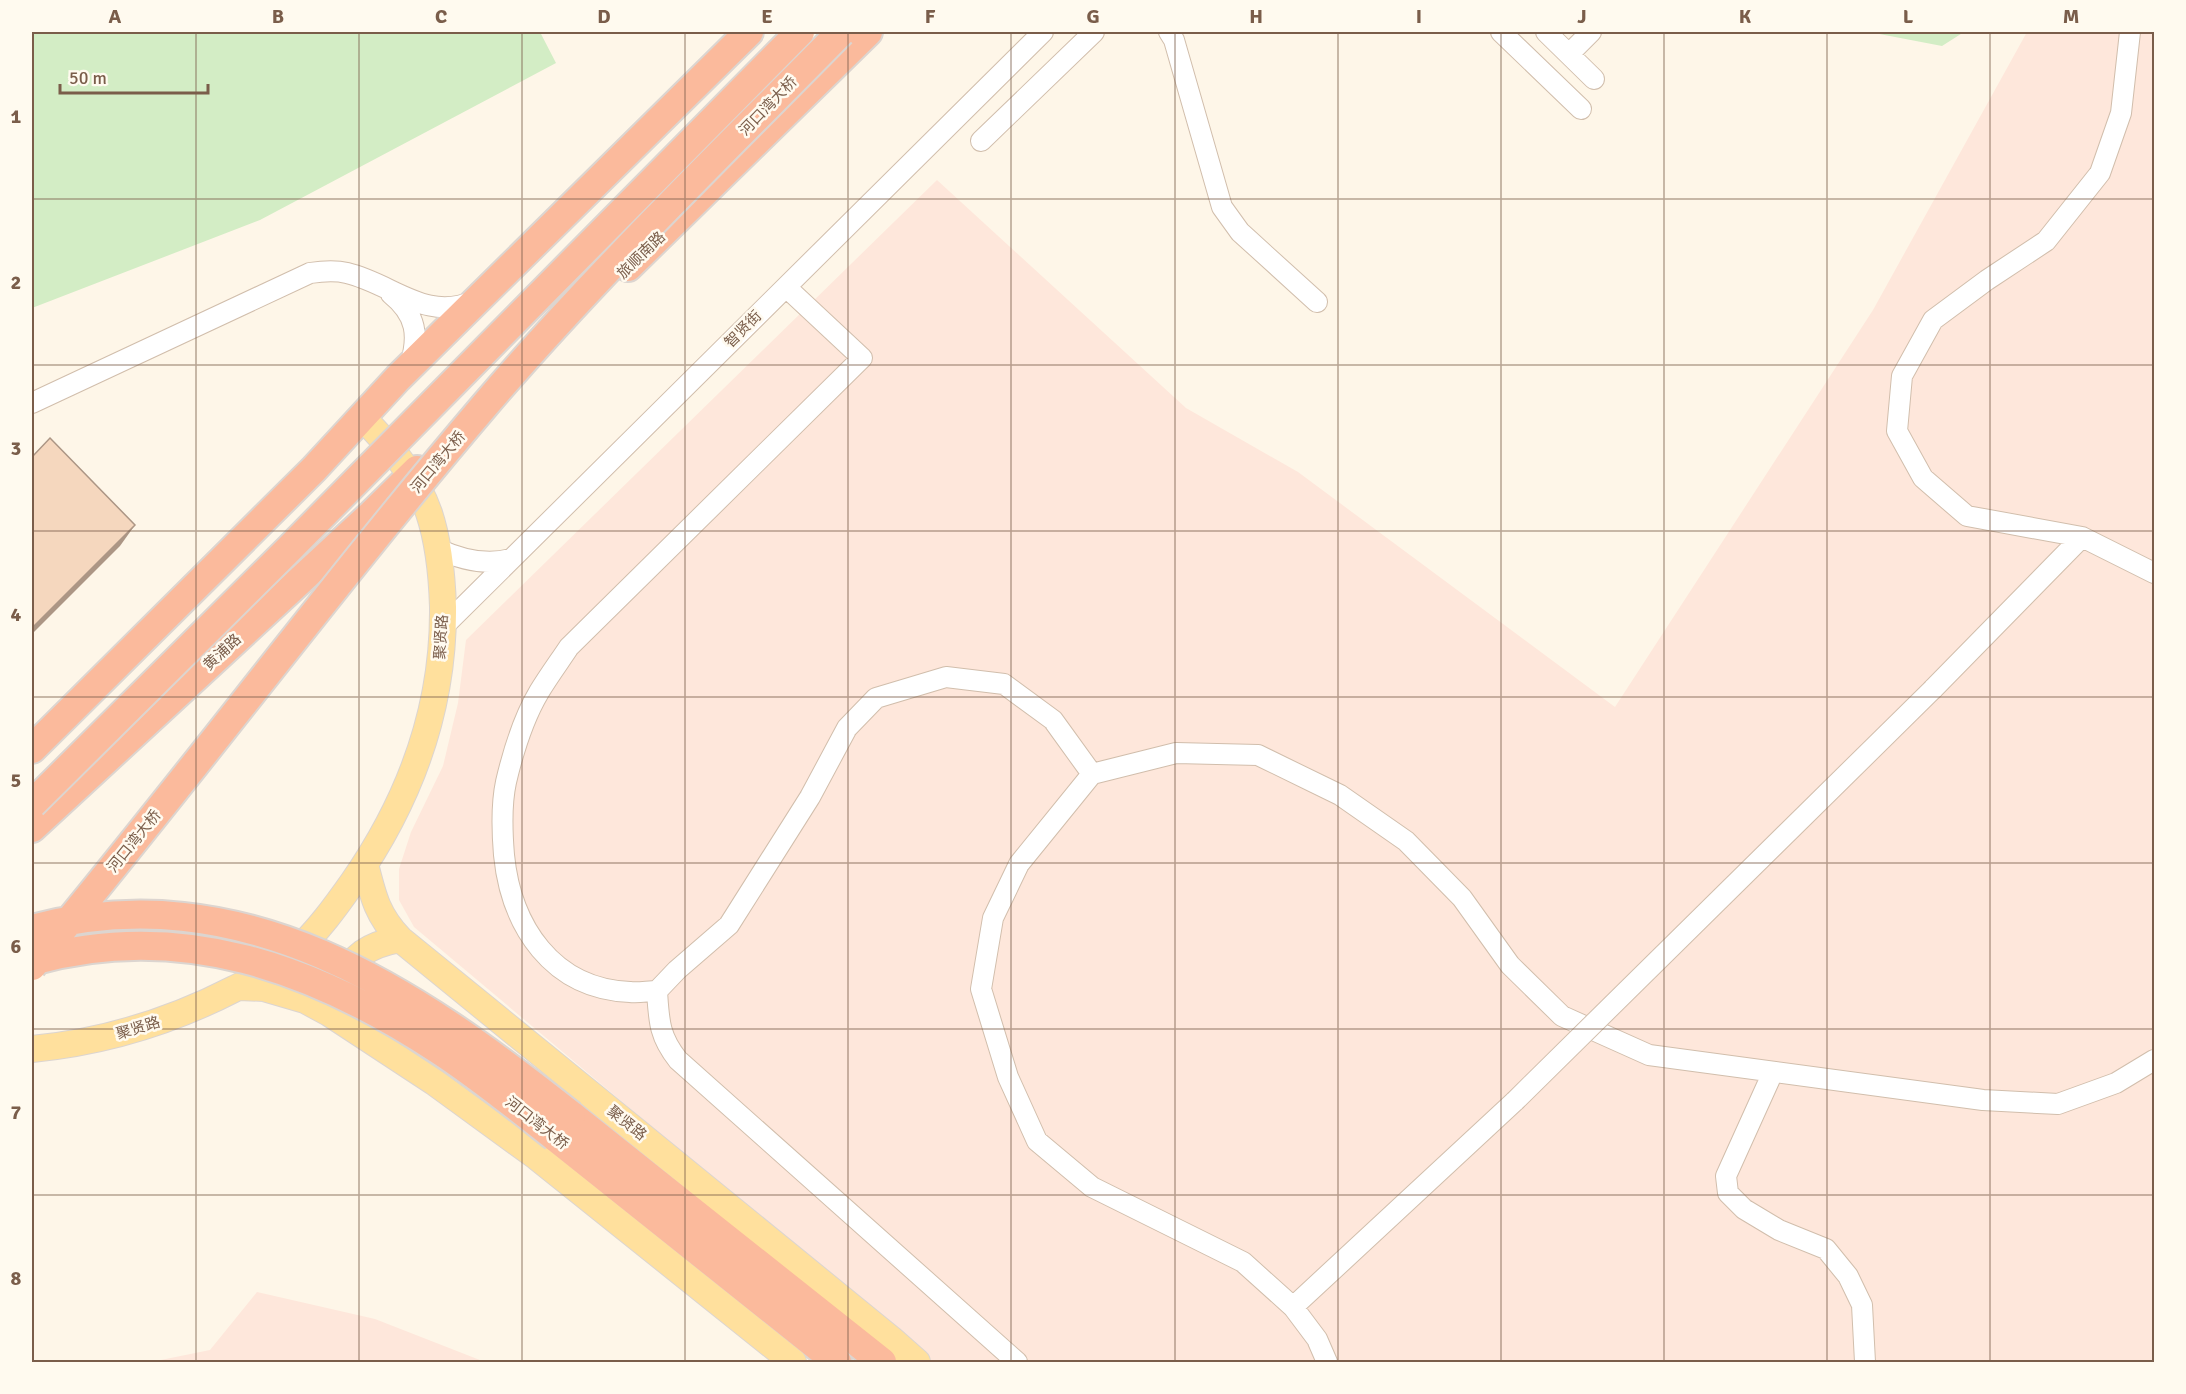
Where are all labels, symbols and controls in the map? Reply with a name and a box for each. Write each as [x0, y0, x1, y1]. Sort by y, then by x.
text: A [109, 4, 122, 29]
text: B [272, 4, 284, 29]
text: C [435, 4, 447, 29]
text: D [597, 4, 611, 29]
text: E [761, 4, 773, 29]
text: F [925, 4, 936, 29]
text: G [1086, 4, 1100, 29]
text: H [1249, 4, 1263, 29]
text: I [1416, 4, 1422, 29]
text: J [1577, 4, 1587, 29]
text: K [1739, 4, 1752, 29]
text: L [1903, 4, 1914, 29]
text: M [2063, 4, 2079, 29]
scale bar [60, 57, 208, 95]
text: 50 m [69, 67, 107, 89]
street label: 河口湾大桥 [735, 73, 801, 139]
text: 1 [11, 104, 22, 129]
street label: 旅顺南路 [613, 228, 669, 282]
text: 2 [11, 270, 21, 295]
street label: 智贤街 [721, 307, 765, 351]
street label: 河口湾大桥 [407, 427, 469, 497]
text: 3 [11, 436, 21, 461]
text: 4 [11, 602, 22, 627]
street label: 聚贤路 [431, 614, 451, 660]
street label: 黄浦路 [199, 630, 245, 674]
text: 5 [11, 768, 21, 793]
street label: 河口湾大桥 [103, 806, 165, 876]
text: 6 [11, 934, 22, 959]
street label: 聚贤路 [114, 1013, 162, 1043]
street label: 河口湾大桥 [502, 1093, 572, 1153]
text: 7 [11, 1100, 22, 1125]
street label: 聚贤路 [604, 1102, 650, 1144]
text: 8 [11, 1266, 22, 1291]

